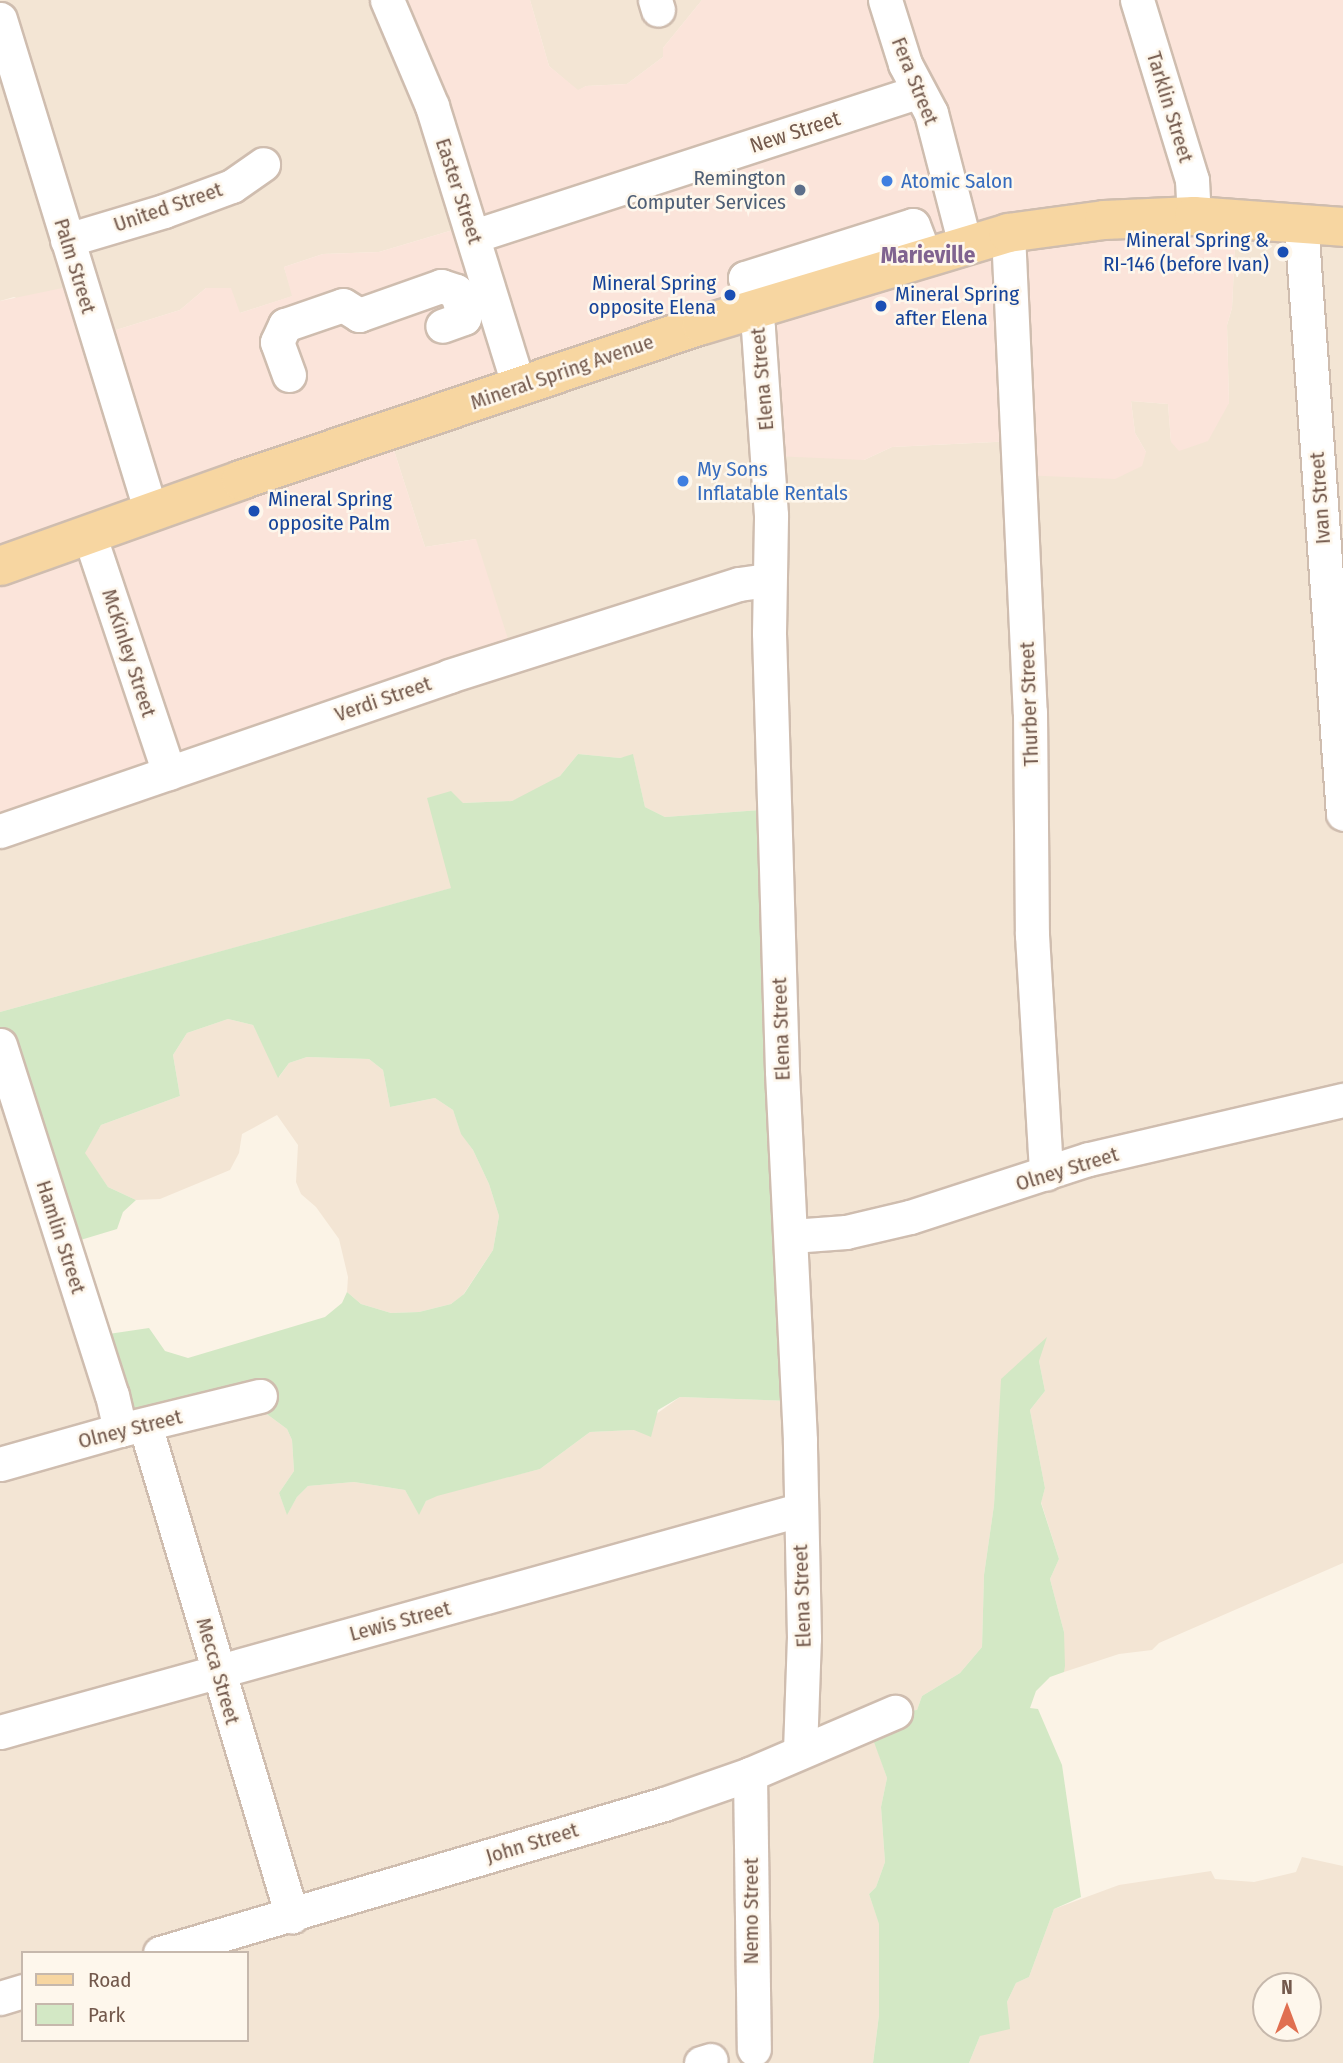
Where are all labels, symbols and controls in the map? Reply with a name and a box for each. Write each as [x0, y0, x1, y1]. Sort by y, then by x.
street label: Fera Street [886, 33, 944, 129]
street label: Tarklin Street [1141, 49, 1199, 165]
street label: New Street [747, 106, 843, 158]
street label: Easter Street [430, 135, 488, 247]
place label: Remington Computer Services [627, 165, 786, 215]
place label: Atomic Salon [901, 168, 1013, 194]
marker: Atomic Salon [879, 173, 895, 189]
street label: United Street [110, 177, 226, 237]
marker: Remington Computer Services [792, 182, 808, 198]
street label: Palm Street [49, 215, 101, 317]
place label: Mineral Spring & RI-146 (before Ivan) [1103, 227, 1269, 277]
district label: Marieville [881, 241, 975, 269]
marker: Mineral Spring & RI-146 (before Ivan) [1275, 244, 1291, 260]
place label: Mineral Spring opposite Elena [589, 270, 716, 320]
place label: Mineral Spring after Elena [895, 281, 1019, 331]
marker: Mineral Spring opposite Elena [722, 287, 738, 303]
marker: Mineral Spring after Elena [873, 298, 889, 314]
street label: Elena Street [745, 326, 779, 432]
street label: Mineral Spring Avenue [467, 329, 657, 415]
street label: Ivan Street [1304, 451, 1336, 545]
place label: My Sons Inflatable Rentals [697, 456, 848, 506]
marker: My Sons Inflatable Rentals [675, 473, 691, 489]
place label: Mineral Spring opposite Palm [268, 486, 392, 536]
marker: Mineral Spring opposite Palm [246, 503, 262, 519]
street label: McKinley Street [96, 586, 162, 720]
street label: Thurber Street [1014, 641, 1044, 767]
street label: Verdi Street [331, 671, 435, 727]
street label: Elena Street [767, 977, 795, 1081]
street label: Olney Street [1013, 1141, 1121, 1197]
street label: Hamlin Street [31, 1177, 91, 1297]
street label: Olney Street [76, 1404, 184, 1454]
street label: Elena Street [788, 1544, 816, 1648]
street label: Lewis Street [347, 1595, 453, 1647]
street label: Mecca Street [191, 1615, 245, 1727]
street label: John Street [483, 1817, 581, 1869]
street label: Nemo Street [738, 1858, 764, 1964]
legend [21, 1951, 248, 2042]
text: Road [88, 1967, 132, 1993]
north arrow [1252, 1972, 1322, 2042]
text: N [1281, 1976, 1293, 1999]
text: Park [88, 2002, 125, 2028]

